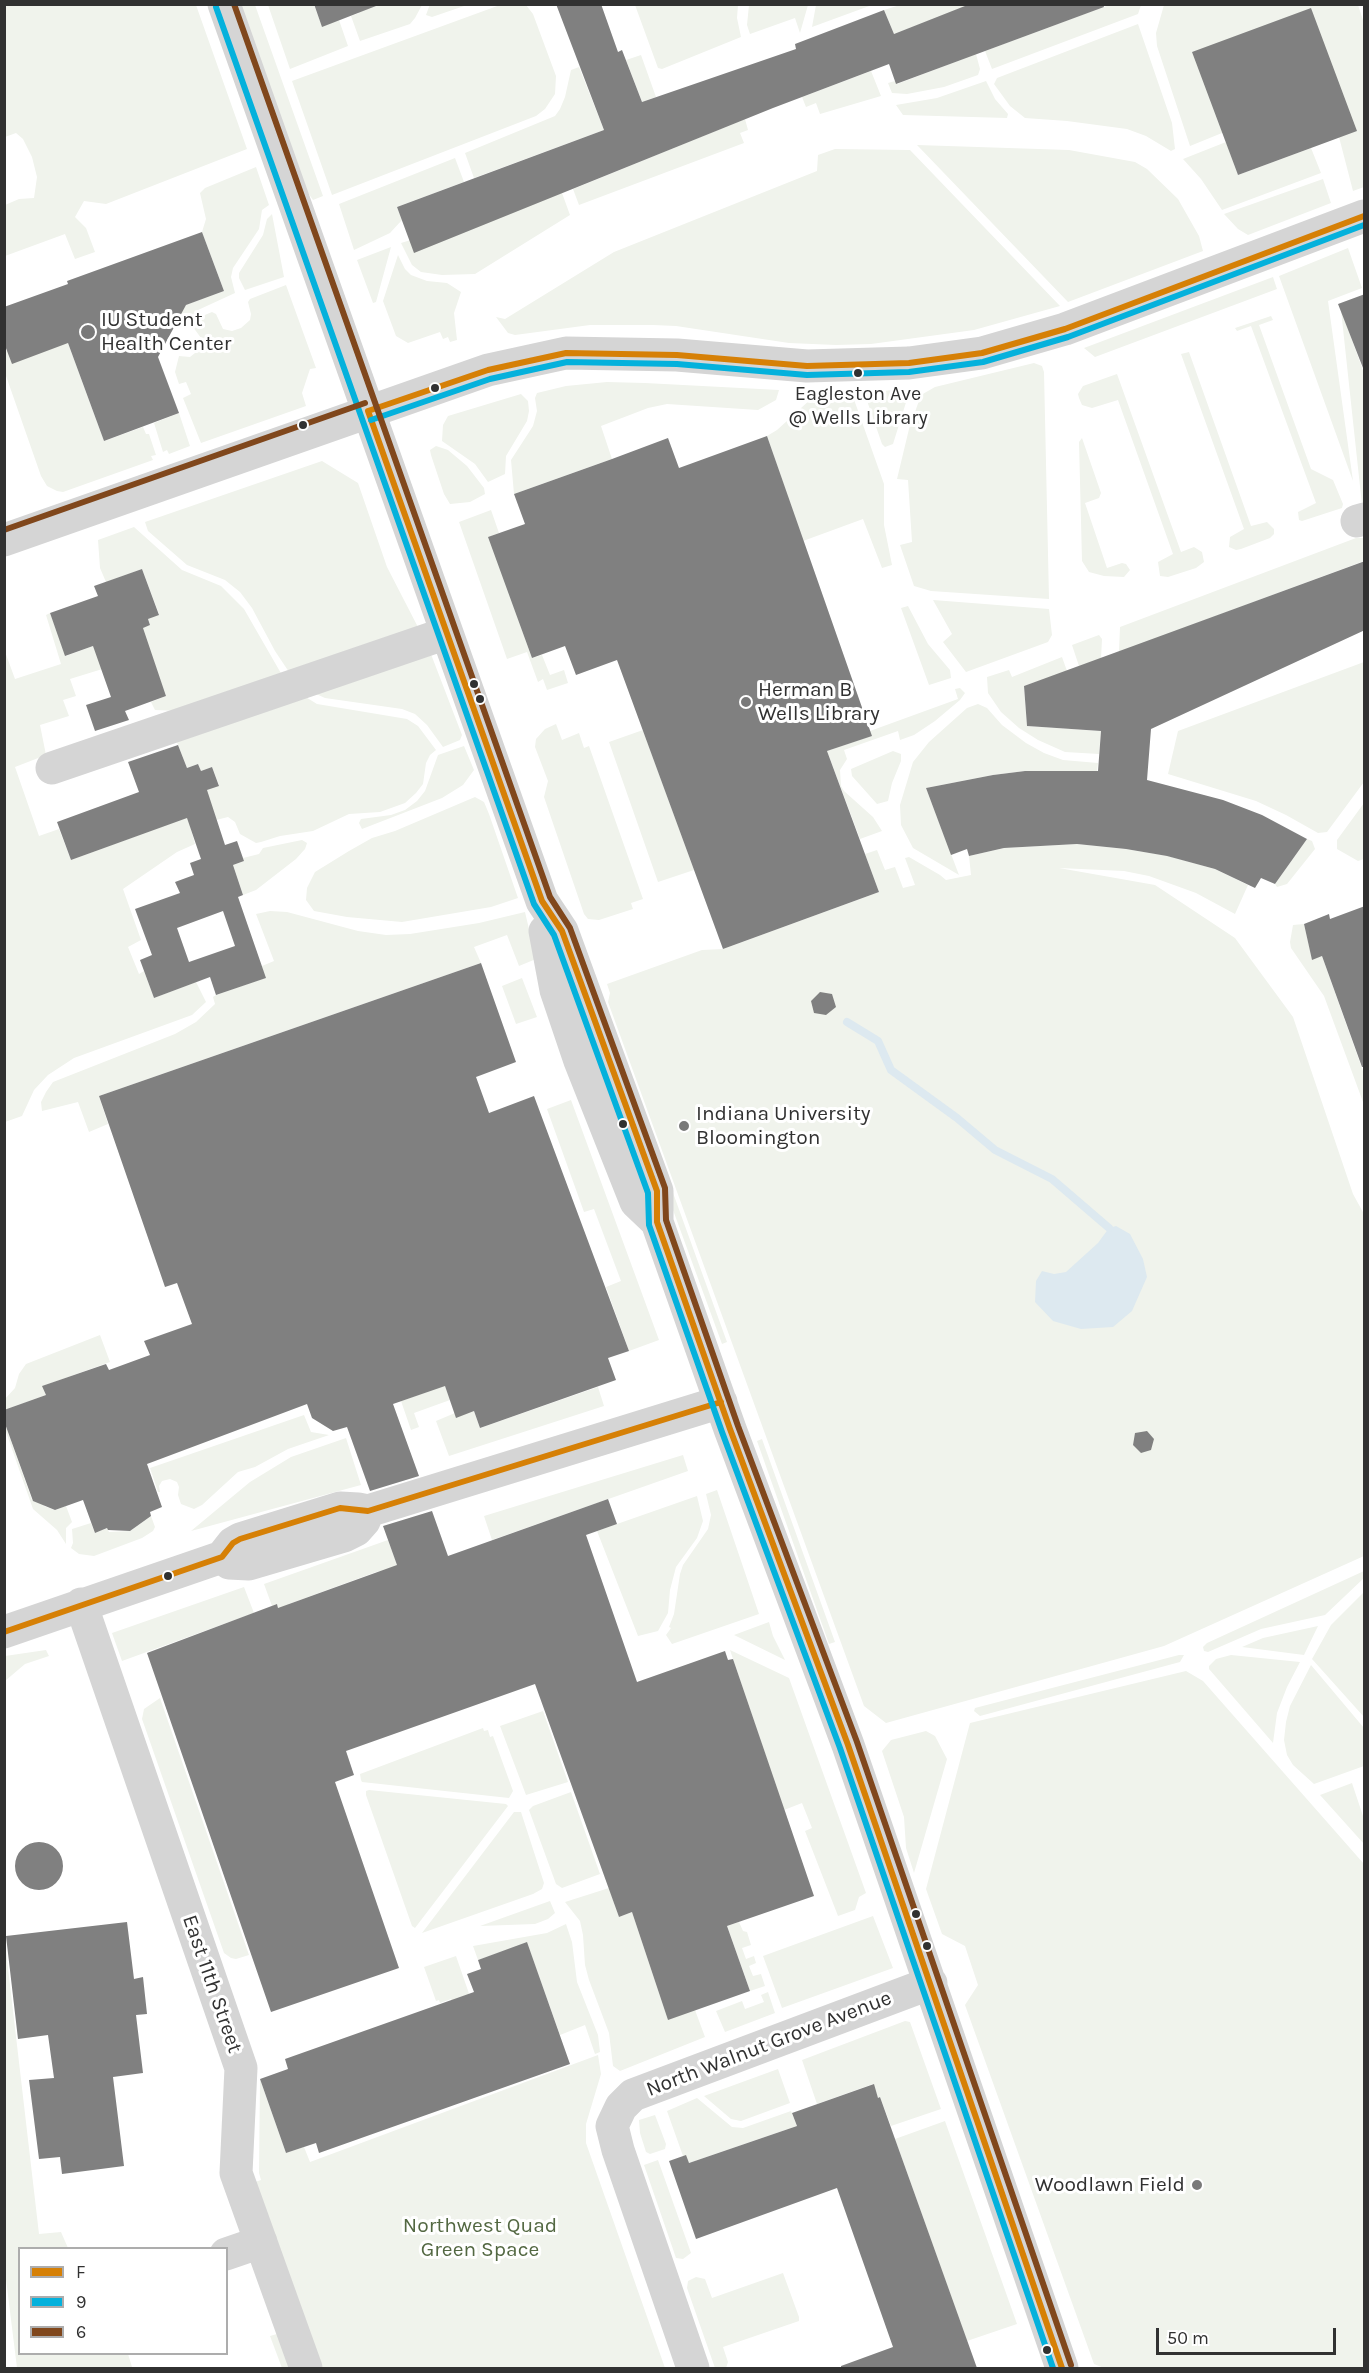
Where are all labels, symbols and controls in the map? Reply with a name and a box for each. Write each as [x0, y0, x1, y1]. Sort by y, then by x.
place label: IU Student Health Center [101, 307, 231, 357]
marker: IU Student Health Center [79, 323, 97, 341]
marker: Eagleston Ave @ Wells Library [852, 367, 864, 379]
unlabelled marker [429, 382, 441, 394]
place label: Eagleston Ave @ Wells Library [788, 382, 928, 429]
unlabelled marker [297, 419, 309, 431]
place label: Herman B Wells Library [758, 677, 880, 727]
unlabelled marker [468, 678, 480, 690]
unlabelled marker [474, 693, 486, 705]
marker: Herman B Wells Library [739, 695, 753, 709]
place label: Indiana University Bloomington [696, 1101, 871, 1151]
unlabelled marker [617, 1118, 629, 1130]
marker: Indiana University Bloomington [677, 1119, 691, 1133]
unlabelled marker [162, 1570, 174, 1582]
unlabelled marker [910, 1908, 922, 1920]
street label: East 11th Street [177, 1912, 247, 2056]
unlabelled marker [921, 1940, 933, 1952]
street label: North Walnut Grove Avenue [643, 1986, 895, 2102]
place label: Woodlawn Field [1035, 2172, 1185, 2198]
marker: Woodlawn Field [1190, 2178, 1204, 2192]
park label: Northwest Quad Green Space [403, 2213, 557, 2263]
legend [18, 2247, 228, 2355]
text: F [76, 2261, 85, 2283]
text: 9 [76, 2291, 86, 2313]
scale bar [1159, 2316, 1339, 2354]
text: 6 [76, 2321, 86, 2343]
text: 50 m [1167, 2327, 1209, 2349]
unlabelled marker [1041, 2344, 1053, 2356]

